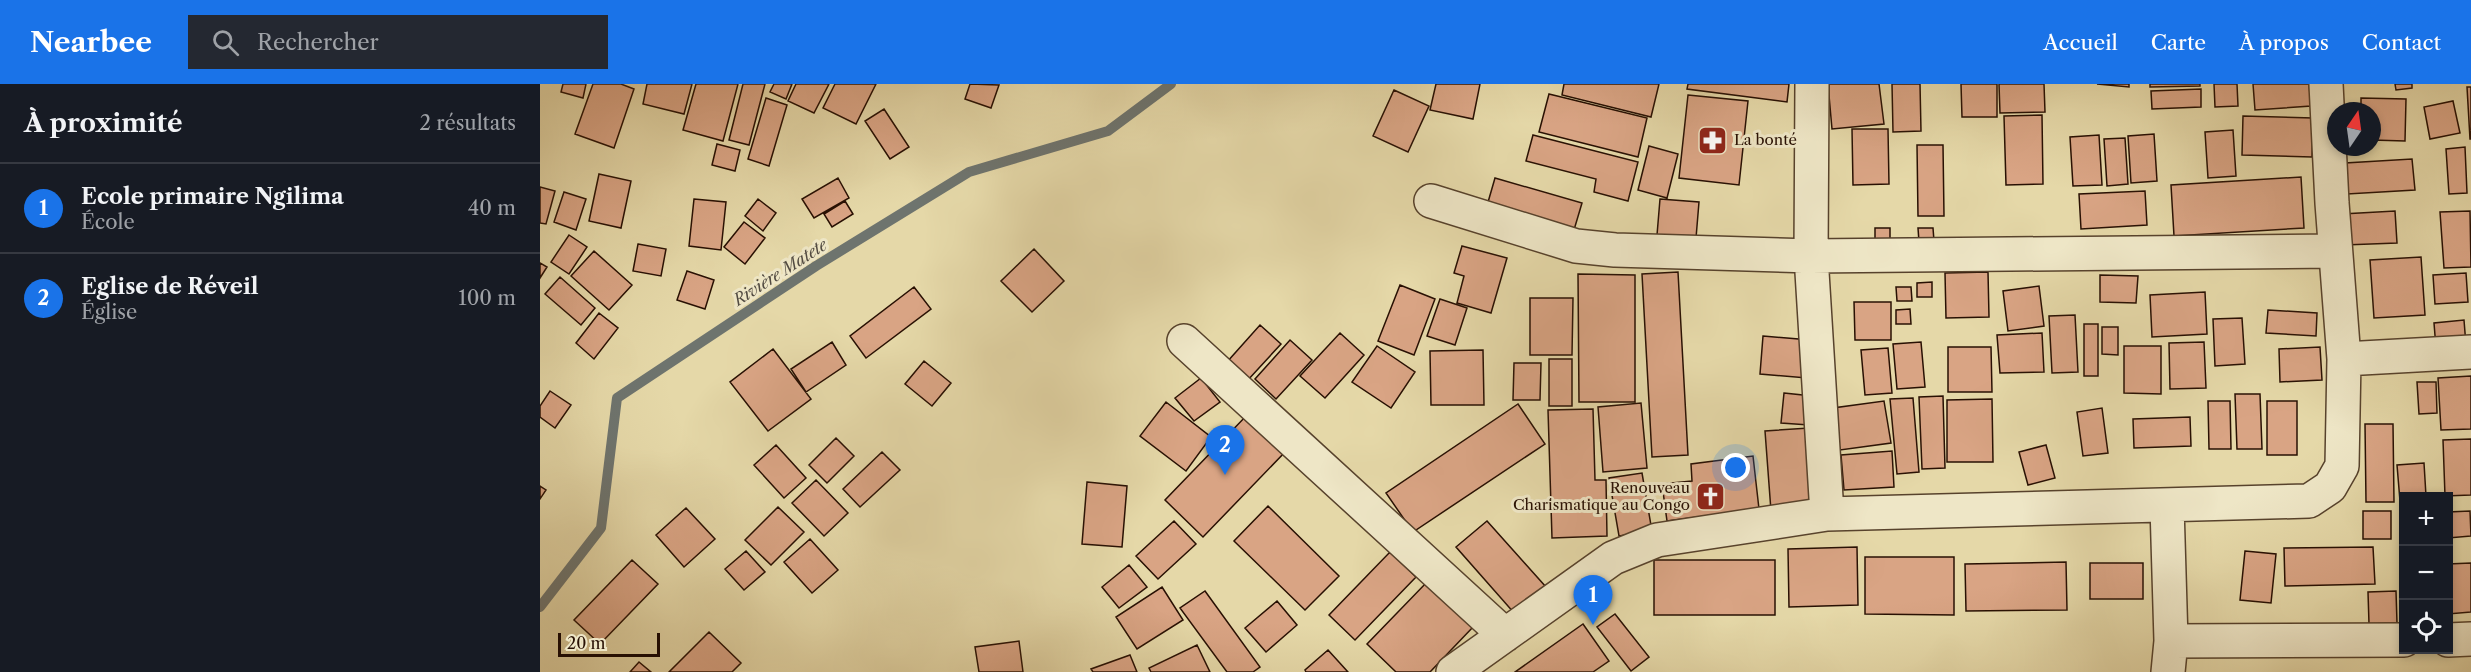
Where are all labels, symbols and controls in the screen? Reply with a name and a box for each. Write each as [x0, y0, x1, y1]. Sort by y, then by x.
search box [188, 15, 608, 69]
text: Nearbee [30, 25, 152, 59]
icon: search [209, 26, 242, 59]
text: Rechercher [257, 29, 379, 56]
text: Accueil [2043, 30, 2118, 55]
text: Carte [2151, 30, 2206, 55]
text: À propos [2239, 30, 2329, 55]
text: Contact [2362, 30, 2441, 55]
north arrow [2327, 102, 2381, 156]
text: À proximité [24, 107, 183, 139]
text: 2 résultats [419, 111, 516, 135]
pharmacy icon: La bonté [1697, 124, 1729, 156]
place label: La bonté [1734, 130, 1797, 149]
text: Ecole primaire Ngilima [81, 183, 344, 210]
text: 1 [39, 196, 48, 220]
text: 40 m [468, 196, 516, 220]
text: École [81, 210, 135, 234]
water label: Rivière Matete [728, 234, 832, 311]
text: Eglise de Réveil [81, 273, 259, 300]
text: 2 [38, 286, 49, 310]
text: 100 m [458, 286, 516, 310]
text: Église [81, 300, 137, 324]
pin: 2 [1206, 426, 1244, 475]
your location [1721, 453, 1750, 482]
place label: Renouveau Charismatique au Congo [1513, 478, 1690, 514]
church icon: Renouveau Charismatique au Congo [1695, 481, 1727, 513]
map controls [2399, 492, 2453, 654]
button: + [2399, 492, 2453, 546]
button: − [2399, 546, 2453, 600]
pin: 1 [1574, 576, 1612, 625]
button: locate [2399, 600, 2453, 654]
scale bar [558, 630, 660, 658]
text: 20 m [567, 633, 606, 653]

